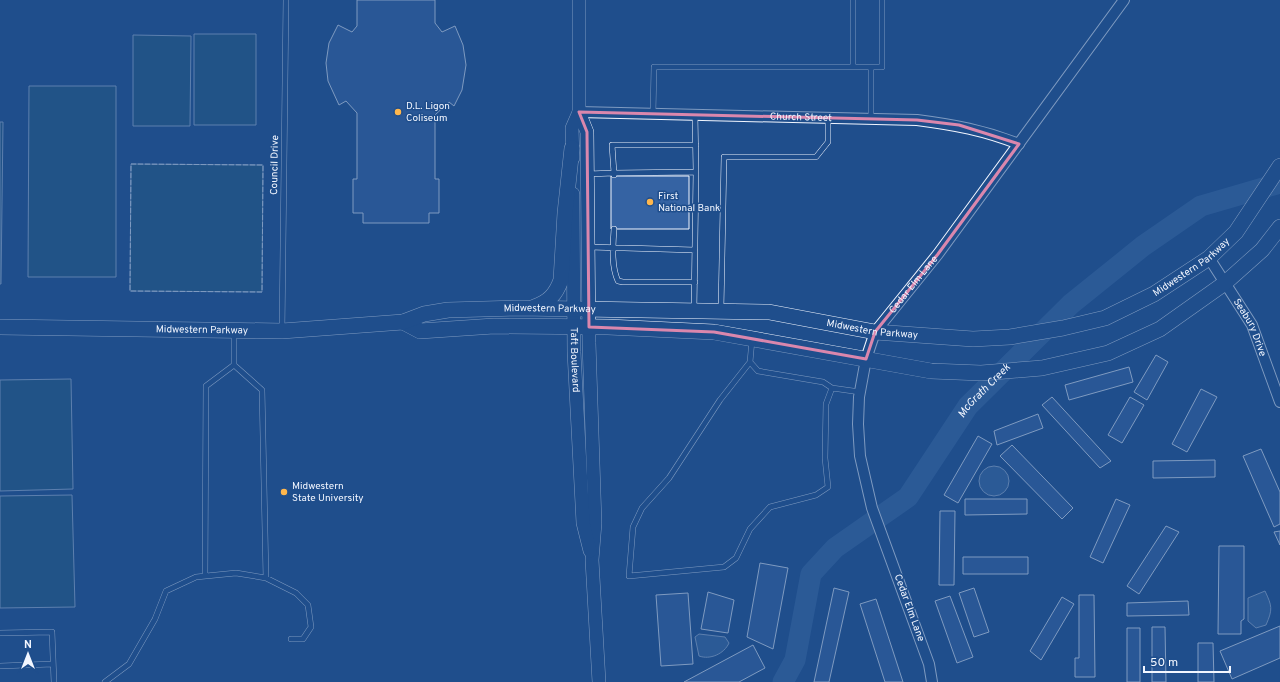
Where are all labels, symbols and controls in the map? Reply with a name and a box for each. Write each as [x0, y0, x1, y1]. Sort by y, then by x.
place label: D.L. Ligon Coliseum [406, 100, 450, 125]
marker: D.L. Ligon Coliseum [393, 107, 403, 117]
street label: Church Street [770, 110, 832, 124]
street label: Council Drive [268, 135, 282, 195]
place label: First National Bank [658, 190, 720, 215]
marker: First National Bank [645, 197, 655, 207]
street label: Midwestern Parkway [1150, 235, 1233, 299]
street label: Cedar Elm Lane [886, 253, 941, 316]
street label: Seabury Drive [1230, 296, 1269, 358]
street label: Midwestern Parkway [503, 301, 596, 316]
street label: Midwestern Parkway [825, 316, 918, 342]
street label: Midwestern Parkway [156, 323, 248, 337]
street label: Taft Boulevard [567, 327, 583, 393]
water label: McGrath Creek [955, 361, 1014, 421]
place label: Midwestern State University [292, 480, 364, 505]
marker: Midwestern State University [279, 487, 289, 497]
street label: Cedar Elm Lane [891, 572, 927, 644]
north arrow [8, 634, 48, 674]
text: N [24, 638, 32, 652]
scale bar [1144, 648, 1230, 674]
text: 50 m [1150, 655, 1178, 671]

